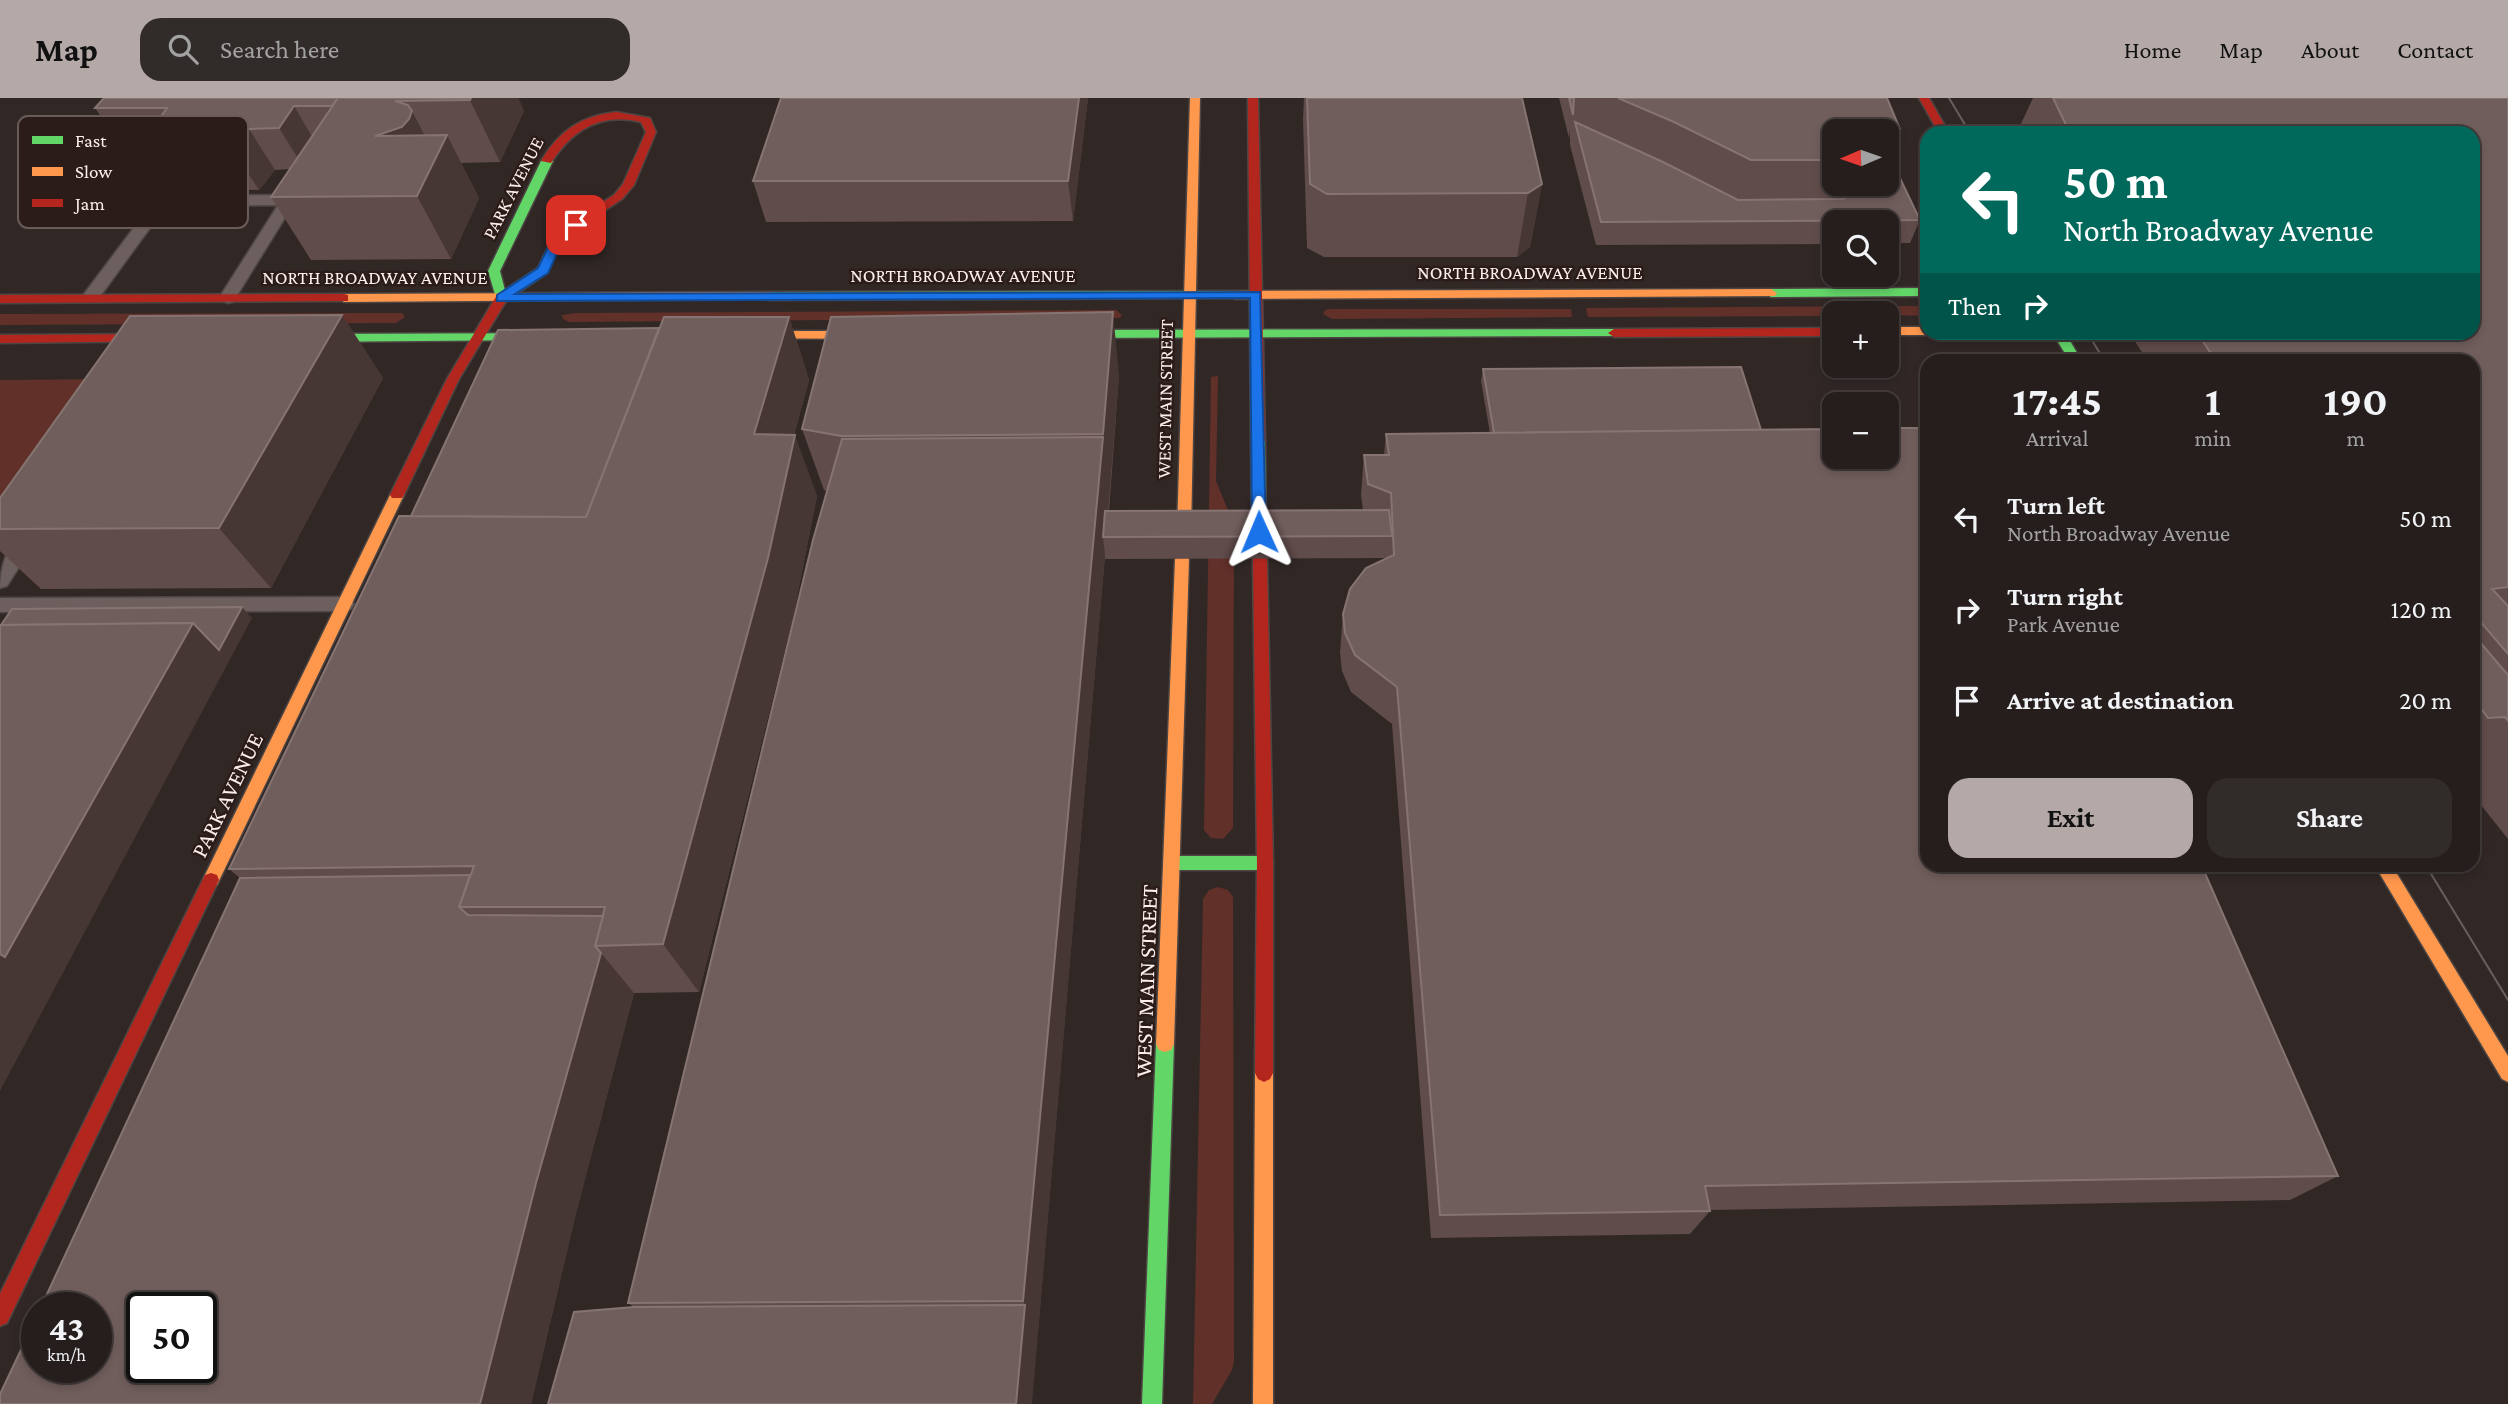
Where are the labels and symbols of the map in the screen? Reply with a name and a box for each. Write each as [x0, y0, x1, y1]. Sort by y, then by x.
legend [18, 116, 248, 228]
north arrow [1822, 119, 1899, 196]
text: Fast [75, 130, 107, 151]
street label: PARK AVENUE [478, 134, 548, 242]
text: Slow [75, 161, 112, 182]
text: Jam [73, 193, 105, 214]
pin [546, 195, 606, 255]
street label: NORTH BROADWAY AVENUE [1417, 262, 1643, 283]
street label: NORTH BROADWAY AVENUE [850, 265, 1076, 286]
street label: NORTH BROADWAY AVENUE [262, 267, 488, 288]
street label: WEST MAIN STREET [1153, 318, 1177, 479]
position arrow [1222, 495, 1296, 569]
street label: PARK AVENUE [186, 729, 268, 861]
street label: WEST MAIN STREET [1130, 884, 1162, 1078]
speed limit sign: 50 [126, 1292, 217, 1383]

